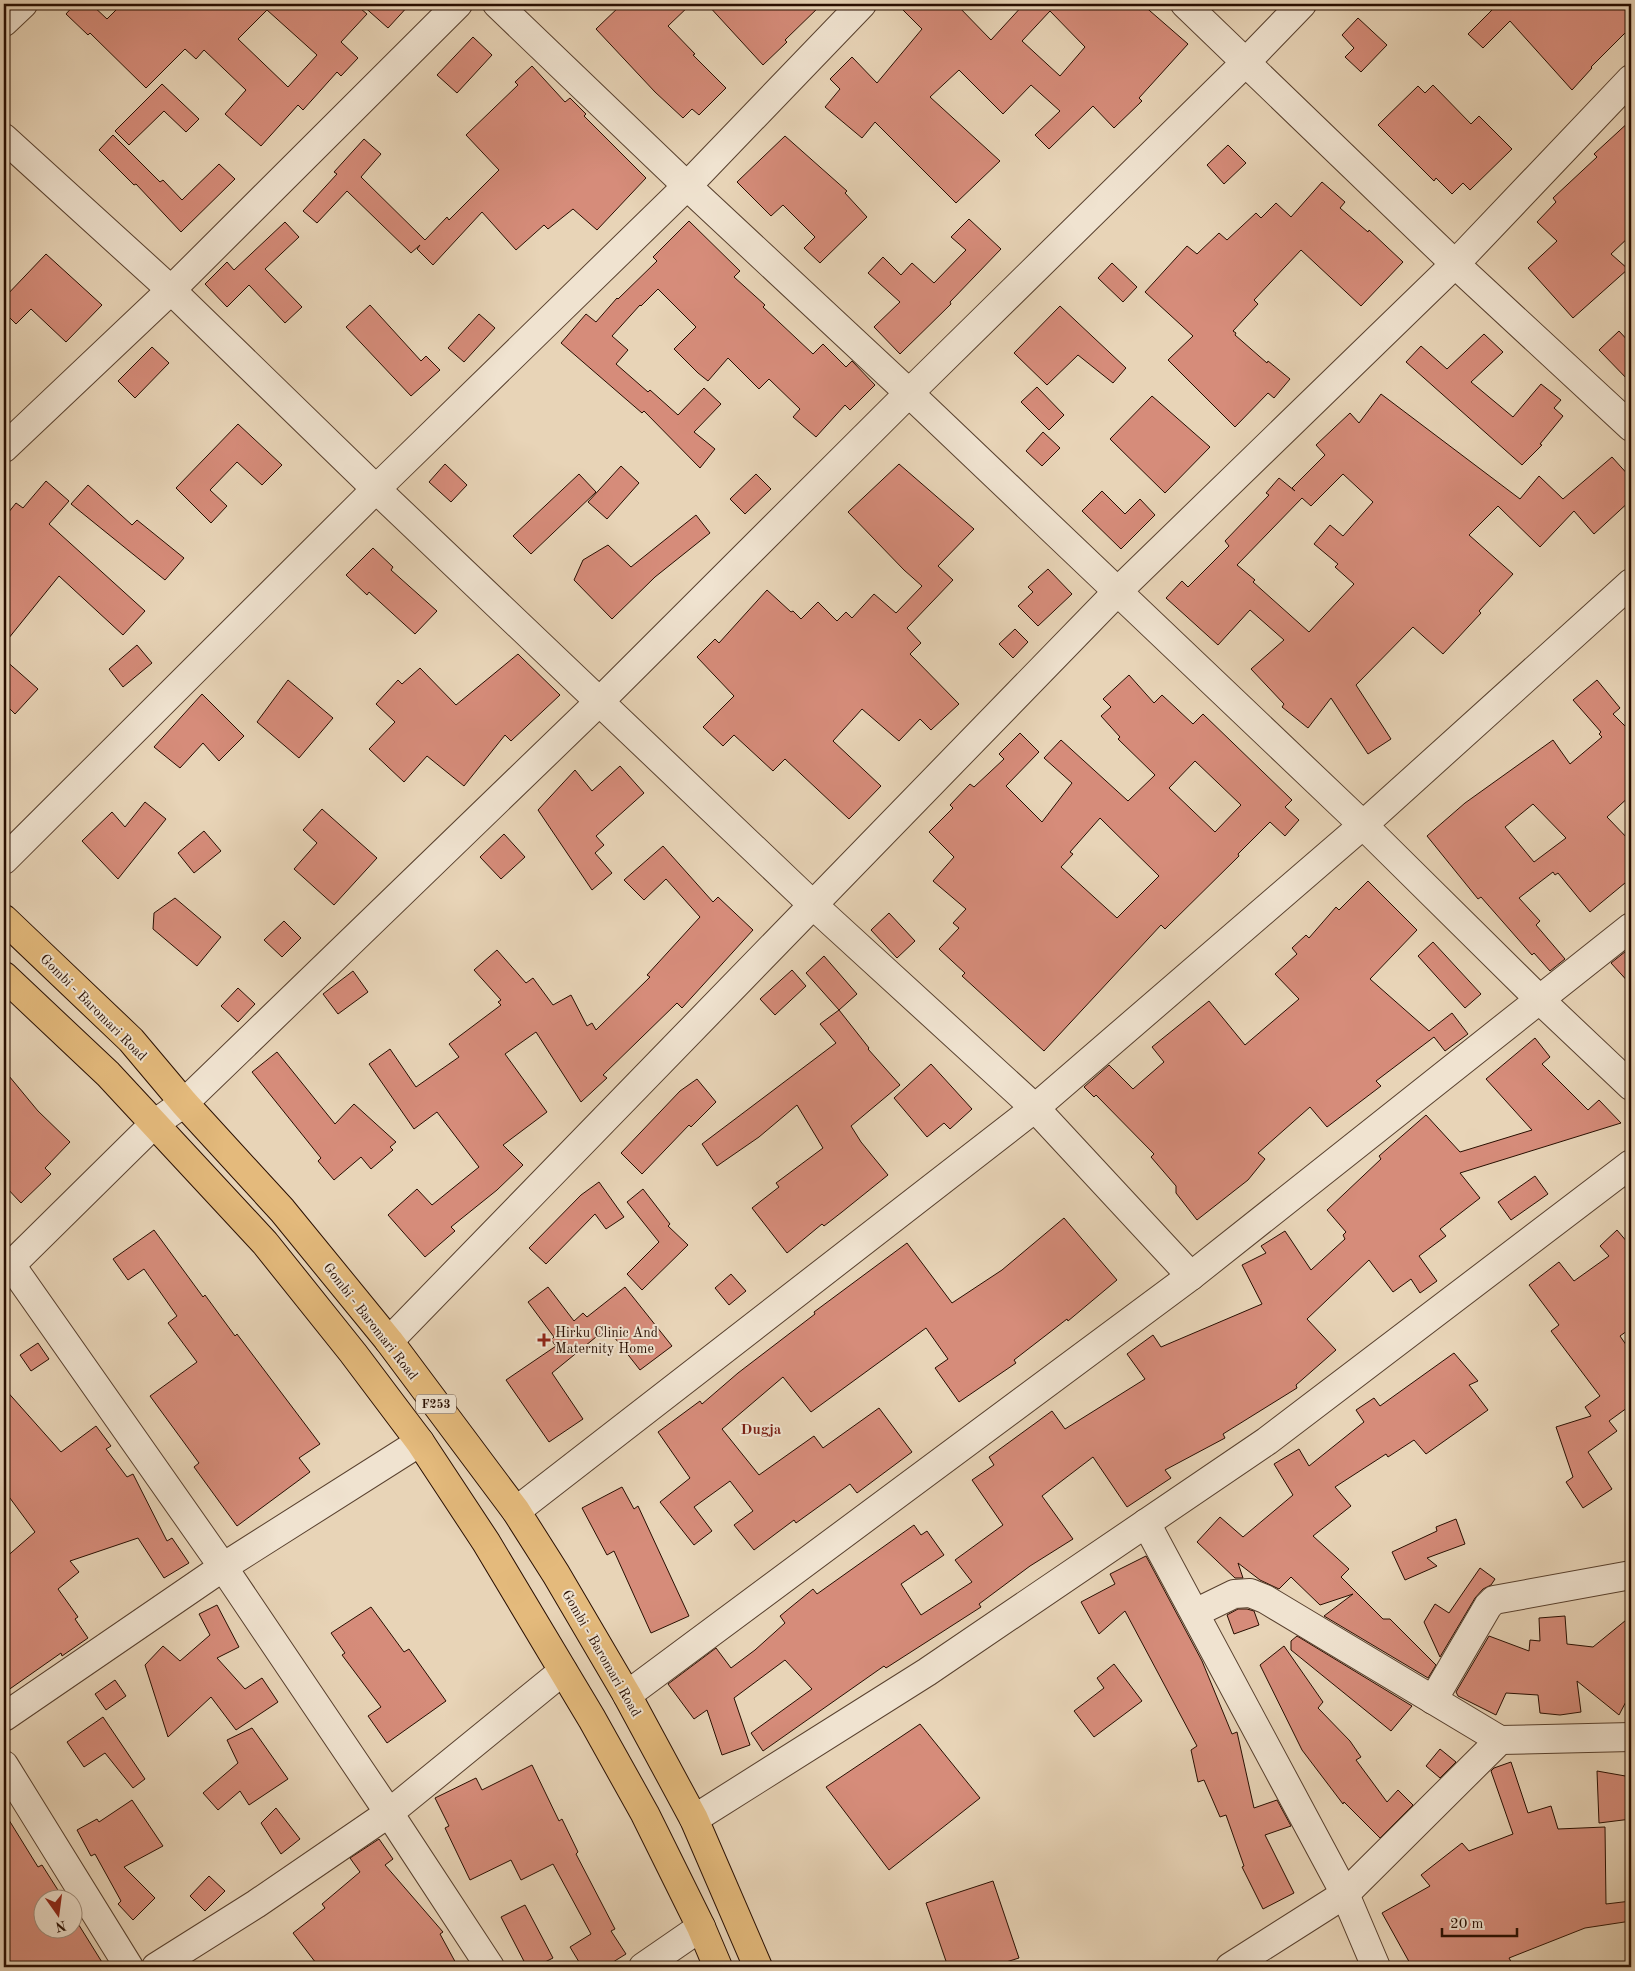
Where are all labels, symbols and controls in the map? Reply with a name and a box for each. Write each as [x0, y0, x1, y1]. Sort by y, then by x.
street label: Gombi - Baromari Road [37, 952, 149, 1064]
street label: Gombi - Baromari Road [320, 1261, 420, 1383]
place label: Hirku Clinic And Maternity Home [555, 1326, 658, 1356]
marker: Hirku Clinic And Maternity Home [537, 1333, 551, 1347]
road number: F253 [416, 1395, 456, 1414]
district label: Dugja [741, 1423, 782, 1438]
street label: Gombi - Baromari Road [559, 1588, 643, 1719]
north arrow [32, 1888, 82, 1938]
scale bar [1442, 1906, 1518, 1938]
text: 20 m [1450, 1917, 1484, 1932]
text: N [54, 1918, 68, 1934]

